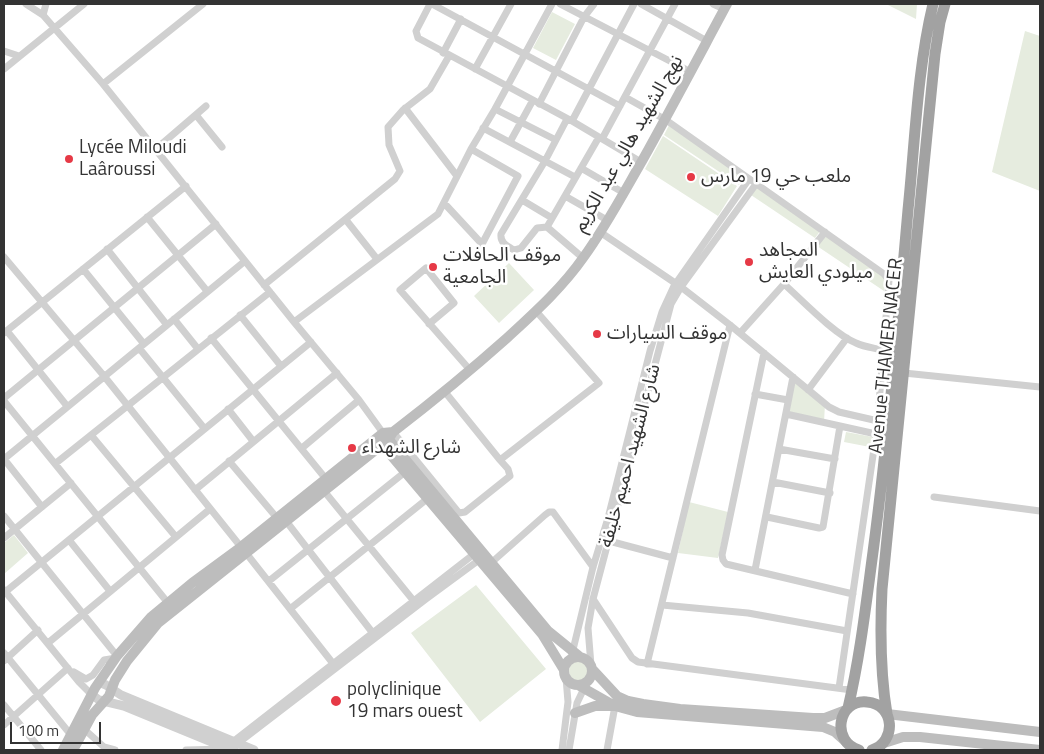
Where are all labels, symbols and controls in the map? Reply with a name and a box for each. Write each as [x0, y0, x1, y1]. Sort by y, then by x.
street label: نهج الشهيد هالي عبد الكريم [569, 52, 689, 236]
place label: Lycée Miloudi Laâroussi [79, 137, 187, 181]
marker: Lycée Miloudi Laâroussi [63, 153, 75, 165]
place label: ملعب حي 19 مارس [701, 166, 851, 188]
marker: ملعب حي 19 مارس [685, 171, 697, 183]
place label: المجاهد ميلودي العايش [759, 240, 873, 284]
place label: موقف الحافلات الجامعية [443, 245, 561, 289]
marker: المجاهد ميلودي العايش [743, 256, 755, 268]
street label: Avenue THAMER NACER [865, 257, 909, 455]
marker: موقف الحافلات الجامعية [427, 261, 439, 273]
place label: موقف السيارات [607, 323, 728, 345]
marker: موقف السيارات [591, 328, 603, 340]
street label: شارع الشهيد احميم خليفة [596, 362, 666, 550]
place label: شارع الشهداء [362, 437, 461, 459]
marker: شارع الشهداء [346, 442, 358, 454]
place label: polyclinique 19 mars ouest [347, 679, 463, 723]
marker: polyclinique 19 mars ouest [329, 694, 343, 708]
scale bar [12, 712, 104, 744]
text: 100 m [18, 719, 59, 742]

